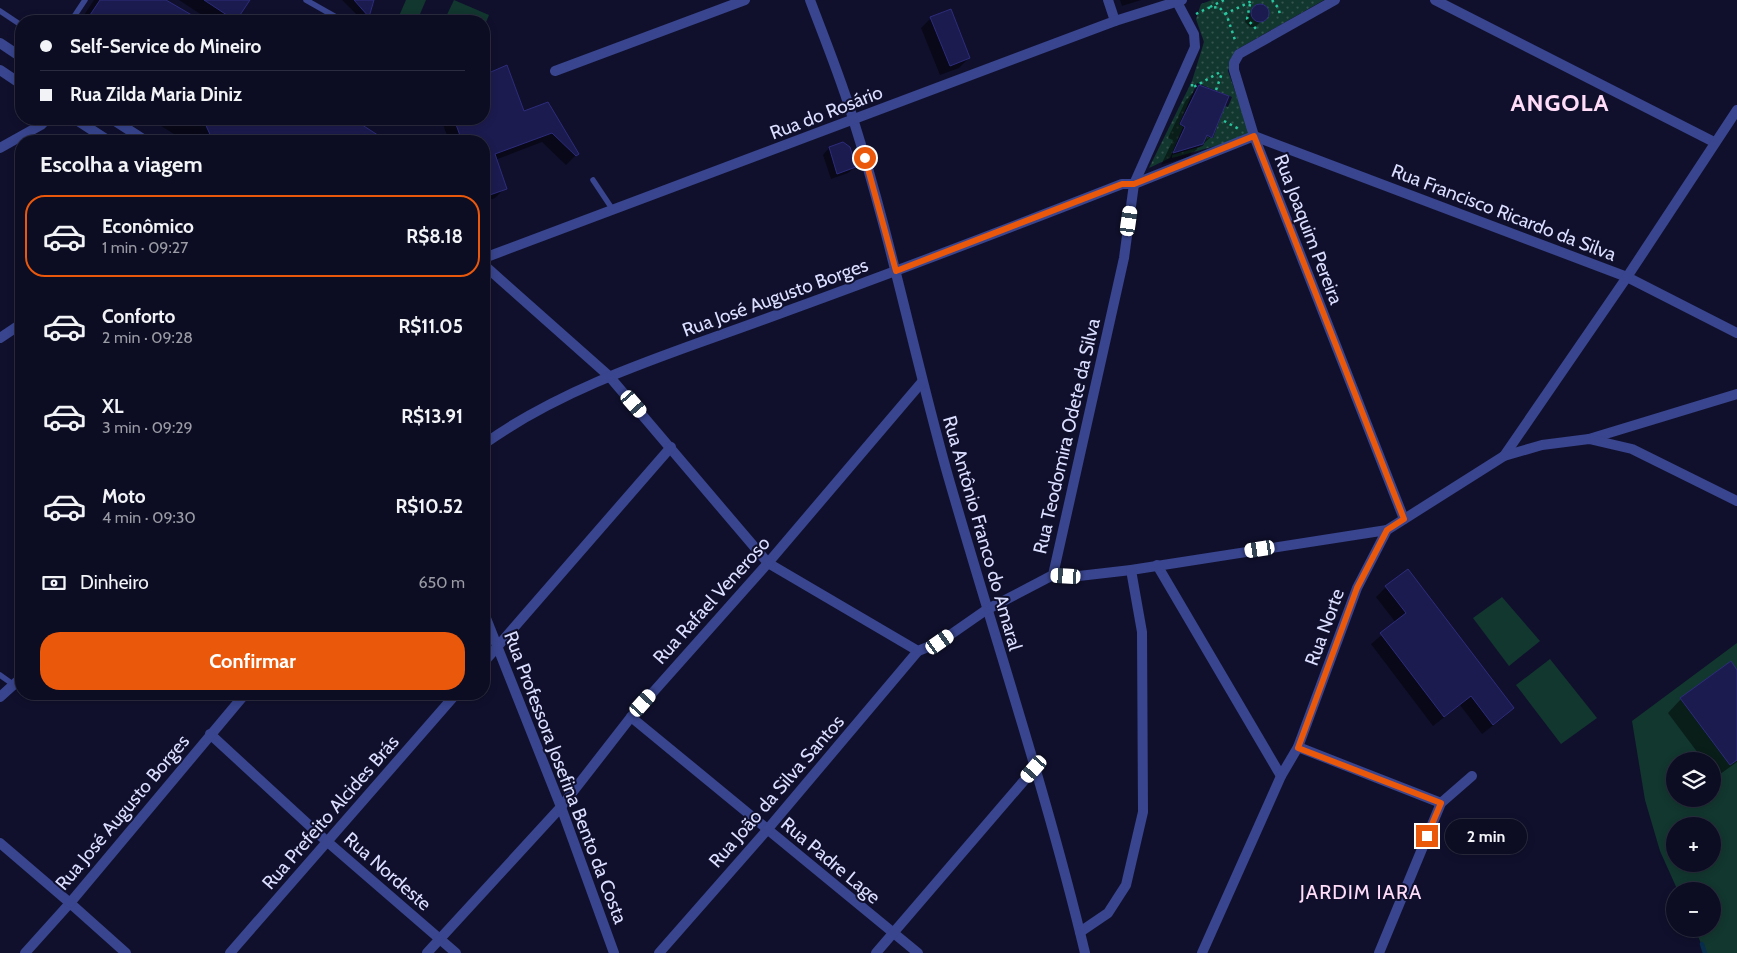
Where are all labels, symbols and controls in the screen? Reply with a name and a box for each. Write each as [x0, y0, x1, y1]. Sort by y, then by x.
text: Self-Service do Mineiro [70, 35, 261, 58]
street label: Rua do Rosário [767, 80, 886, 145]
text: Rua Zilda Maria Diniz [70, 83, 242, 106]
district label: ANGOLA [1510, 88, 1610, 117]
route start [854, 147, 876, 169]
text: Escolha a viagem [40, 151, 203, 178]
street label: Rua Joaquim Pereira [1269, 151, 1348, 308]
street label: Rua Francisco Ricardo da Silva [1388, 159, 1619, 266]
car [1119, 205, 1138, 237]
icon: car [42, 214, 87, 259]
text: Econômico [102, 215, 194, 238]
text: R$8.18 [406, 225, 463, 248]
text: 1 min · 09:27 [102, 238, 188, 257]
street label: Rua José Augusto Borges [679, 253, 871, 342]
icon: car [42, 304, 87, 349]
text: Conforto [102, 305, 175, 328]
text: R$11.05 [398, 315, 463, 338]
street label: Rua Teodomira Odete da Silva [1028, 316, 1105, 556]
text: 2 min · 09:28 [102, 328, 193, 347]
car [618, 388, 649, 420]
icon: car [42, 394, 87, 439]
text: XL [102, 395, 123, 418]
text: R$13.91 [401, 405, 463, 428]
street label: Rua Antônio Franco do Amaral [938, 413, 1027, 654]
text: 3 min · 09:29 [102, 418, 193, 437]
icon: car [42, 484, 87, 529]
text: Moto [102, 485, 146, 508]
text: R$10.52 [395, 495, 463, 518]
text: 4 min · 09:30 [102, 508, 196, 527]
street label: Rua Rafael Veneroso [648, 532, 775, 669]
car [1244, 539, 1275, 559]
car [1050, 568, 1081, 584]
icon: cash [40, 569, 68, 597]
text: Dinheiro [80, 571, 149, 594]
text: 650 m [418, 573, 465, 592]
street label: Rua Norte [1300, 585, 1349, 669]
car [923, 627, 956, 657]
street label: Rua Professora Josefina Bento da Costa [499, 628, 632, 927]
button: Confirmar [40, 632, 465, 690]
car [627, 687, 658, 719]
street label: Rua João da Silva Santos [704, 710, 849, 872]
street label: Rua José Augusto Borges [51, 730, 194, 895]
street label: Rua Prefeito Alcides Brás [257, 730, 404, 894]
map controls [1666, 752, 1721, 937]
button: layers [1666, 752, 1721, 807]
car [1018, 753, 1049, 785]
street label: Rua Padre Lage [776, 812, 885, 909]
button: + [1666, 817, 1721, 872]
callout: 2 min [1444, 818, 1527, 854]
route end [1416, 825, 1438, 847]
street label: Rua Nordeste [339, 827, 436, 916]
text: 2 min [1467, 827, 1505, 846]
district label: JARDIM IARA [1299, 880, 1422, 904]
button: − [1666, 882, 1721, 937]

